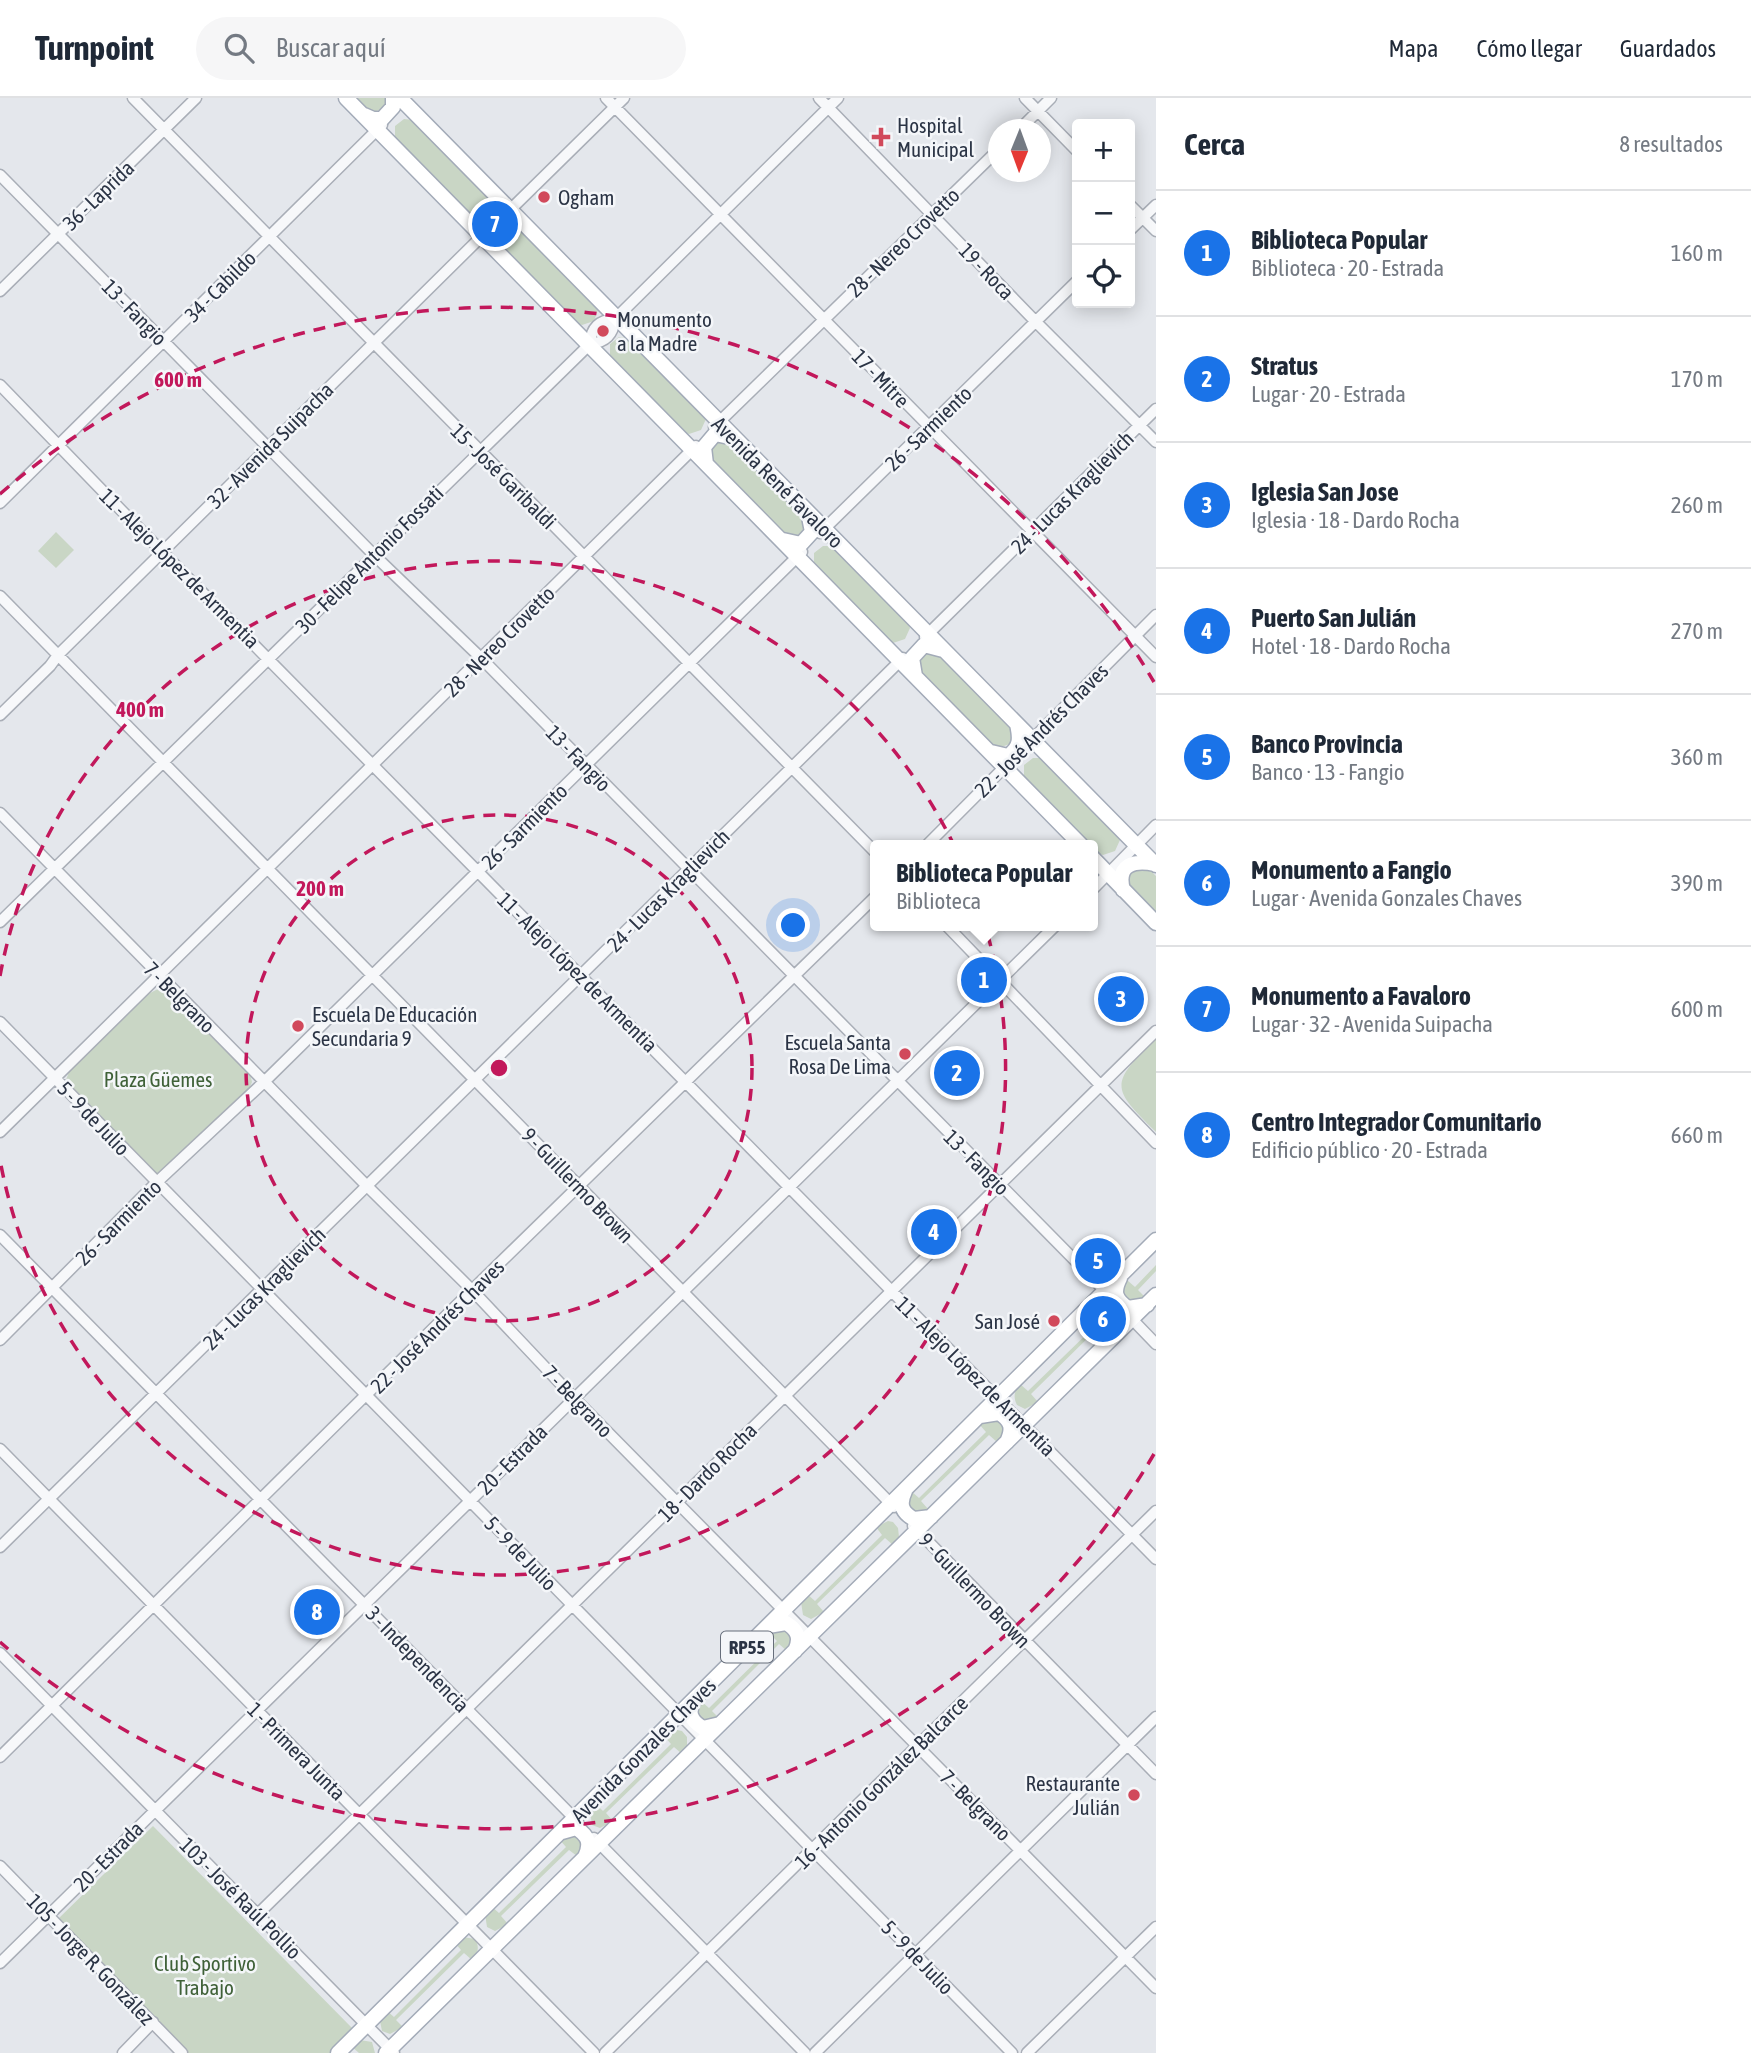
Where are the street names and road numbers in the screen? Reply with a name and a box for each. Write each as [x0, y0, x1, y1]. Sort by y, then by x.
street label: 36 - Laprida [58, 155, 138, 235]
street label: 28 - Nereo Crovetto [842, 183, 964, 301]
street label: 19 - Roca [955, 238, 1019, 304]
street label: 34 - Cabildo [180, 246, 260, 326]
street label: 13 - Fangio [98, 274, 172, 350]
street label: 17 - Mitre [848, 344, 914, 412]
street label: 32 - Avenida Suipacha [202, 377, 338, 513]
street label: 26 - Sarmiento [880, 381, 976, 475]
street label: Avenida René Favaloro [707, 411, 849, 553]
street label: 15 - José Garibaldi [446, 418, 562, 534]
street label: 24 - Lucas Kraglievich [1006, 426, 1138, 558]
street label: 30 - Felipe Antonio Fossati [290, 480, 448, 638]
street label: 11 - Alejo López de Armentia [95, 483, 265, 653]
street label: 28 - Nereo Crovetto [439, 581, 559, 701]
street label: 22 - José Andrés Chaves [969, 658, 1113, 802]
street label: 13 - Fangio [542, 720, 616, 796]
street label: 26 - Sarmiento [476, 778, 572, 874]
street label: 24 - Lucas Kraglievich [602, 824, 734, 956]
street label: 11 - Alejo López de Armentia [493, 887, 663, 1057]
street label: 7 - Belgrano [140, 957, 220, 1037]
street label: 5 - 9 de Julio [53, 1076, 135, 1160]
street label: 9 - Guillermo Brown [517, 1123, 639, 1247]
street label: 13 - Fangio [939, 1124, 1015, 1200]
street label: 26 - Sarmiento [70, 1174, 166, 1270]
street label: 24 - Lucas Kraglievich [198, 1222, 330, 1354]
street label: 22 - José Andrés Chaves [365, 1254, 509, 1398]
street label: 11 - Alejo López de Armentia [891, 1291, 1061, 1461]
street label: 7 - Belgrano [538, 1360, 618, 1442]
street label: 18 - Dardo Rocha [653, 1418, 761, 1526]
street label: 20 - Estrada [472, 1419, 552, 1499]
street label: 5 - 9 de Julio [480, 1511, 562, 1595]
street label: 9 - Guillermo Brown [914, 1528, 1036, 1652]
street label: 3 - Independencia [362, 1601, 474, 1717]
road number: RP55 [721, 1632, 773, 1662]
street label: Avenida Gonzales Chaves [566, 1673, 720, 1827]
street label: 16 - Antonio González Balcarce [790, 1691, 972, 1873]
street label: 1 - Primera Junta [243, 1697, 351, 1805]
street label: 7 - Belgrano [936, 1765, 1016, 1845]
street label: 20 - Estrada [68, 1816, 148, 1896]
street label: 103 - José Raúl Pollio [175, 1832, 307, 1964]
street label: 105 - Jorge R. González [23, 1889, 160, 2029]
street label: 5 - 9 de Julio [877, 1915, 959, 1999]

